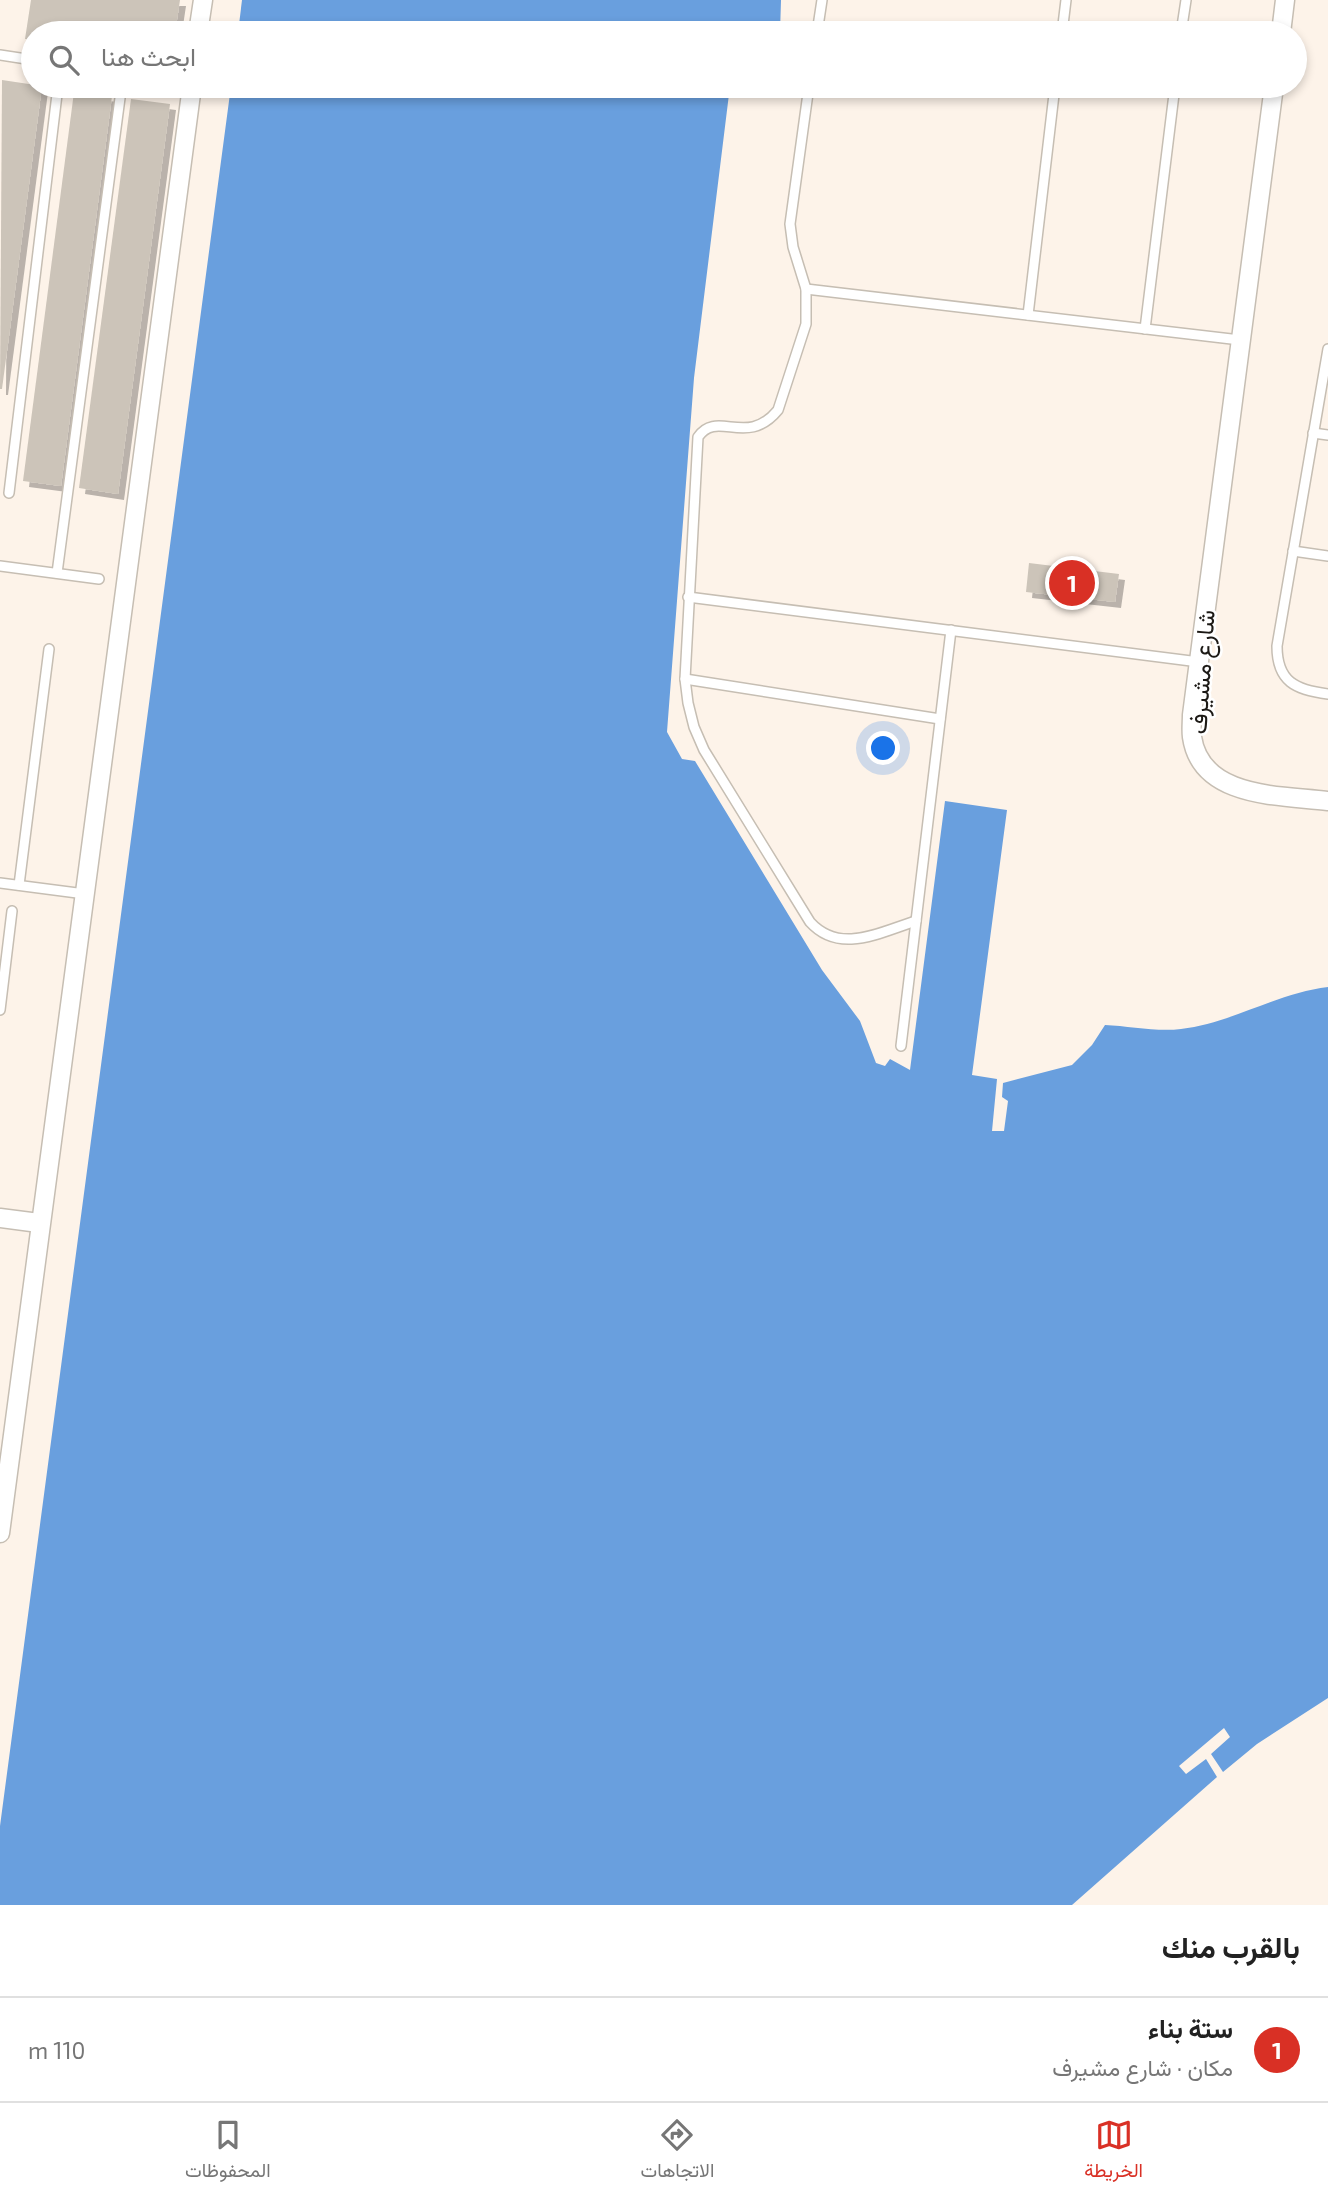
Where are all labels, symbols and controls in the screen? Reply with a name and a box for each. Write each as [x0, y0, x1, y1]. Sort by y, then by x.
search box [21, 21, 1307, 98]
text: ابحث هنا [101, 40, 196, 71]
icon: search [45, 41, 83, 79]
pin: 1 [1049, 557, 1095, 609]
street label: شارع مشيرف [1182, 609, 1223, 735]
your location [866, 731, 900, 765]
text: بالقرب منك [1162, 1928, 1300, 1964]
text: ستة بناء [1148, 2012, 1233, 2043]
text: 110 m [28, 2036, 85, 2064]
text: 1 [1272, 2036, 1282, 2064]
text: مكان · شارع مشيرف [1052, 2053, 1233, 2081]
tab: المحفوظات [185, 2116, 271, 2187]
tab: الاتجاهات [641, 2116, 714, 2187]
tab: الخريطة [1084, 2116, 1143, 2187]

